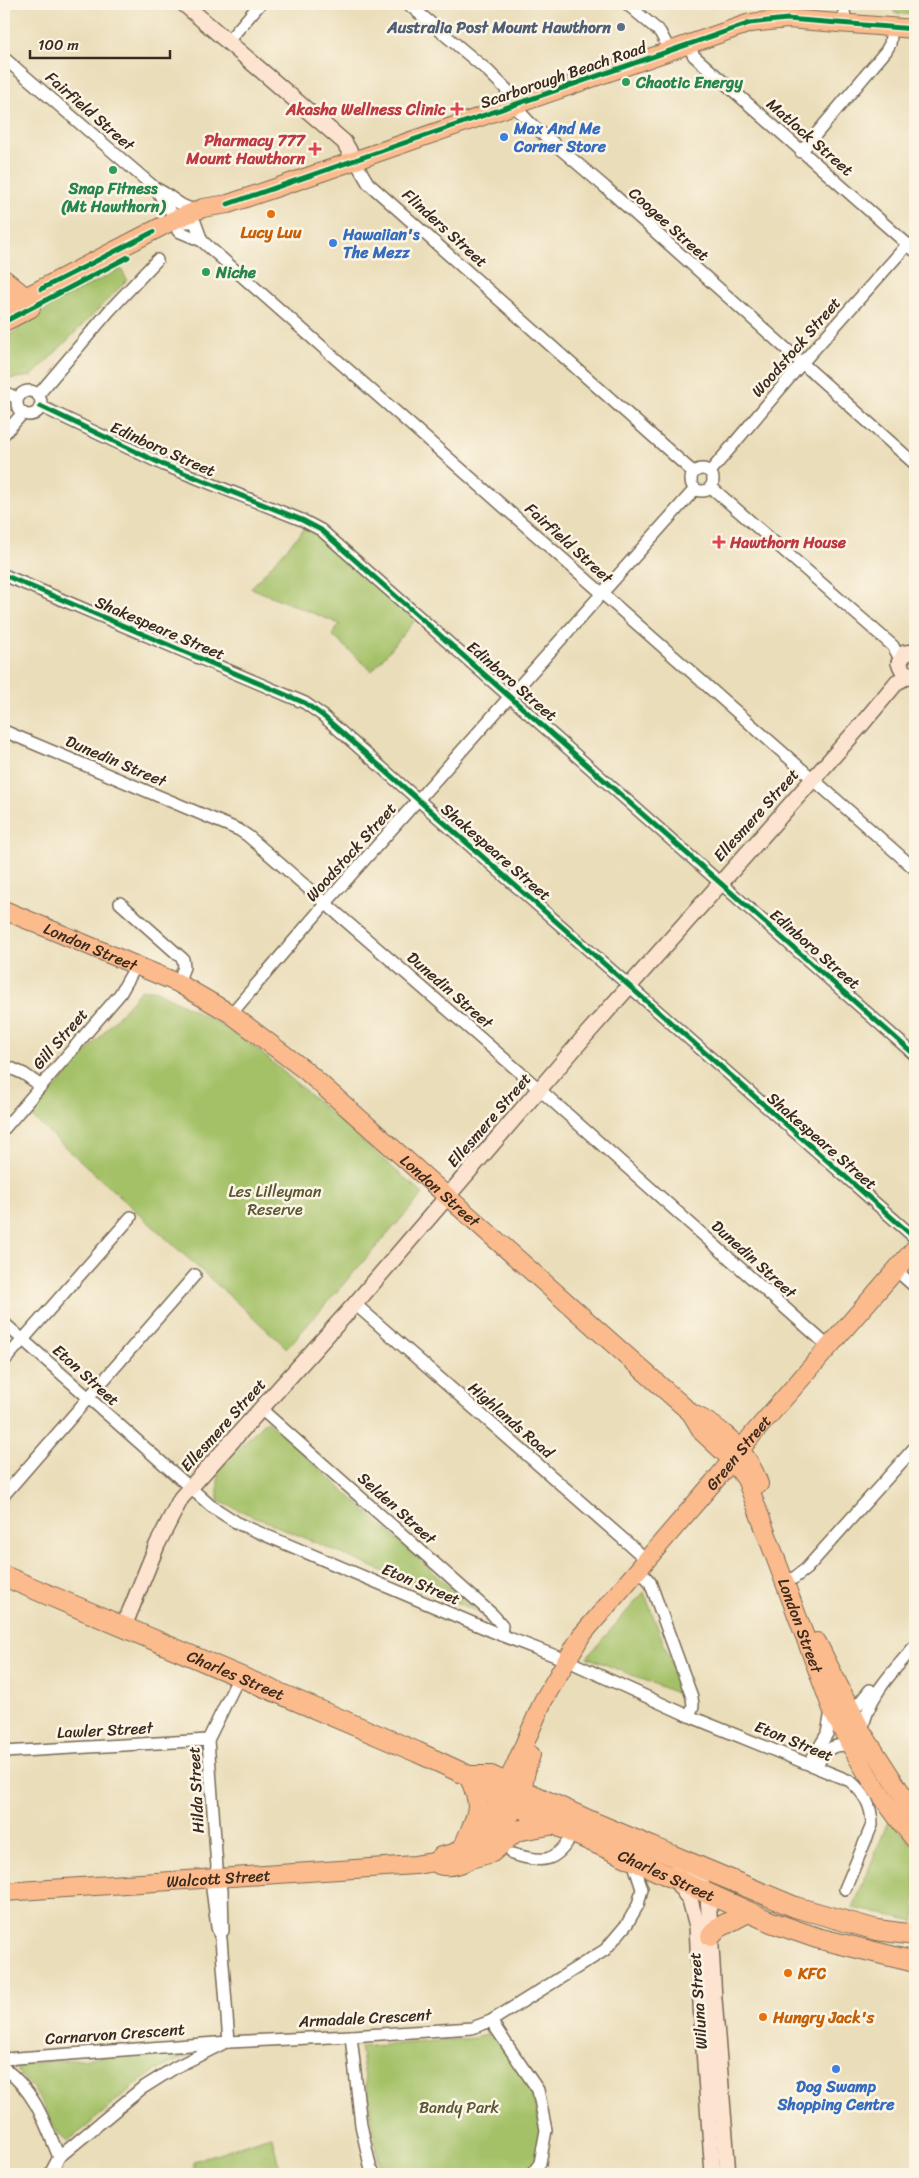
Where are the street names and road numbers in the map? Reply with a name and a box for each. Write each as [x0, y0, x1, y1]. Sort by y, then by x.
street label: Scarborough Beach Road [476, 32, 652, 117]
street label: Fairfield Street [39, 64, 142, 159]
street label: Matlock Street [760, 90, 860, 184]
street label: Coogee Street [622, 179, 716, 269]
street label: Flinders Street [395, 181, 495, 275]
street label: Woodstock Street [744, 290, 848, 404]
street label: Edinboro Street [106, 413, 220, 485]
street label: Fairfield Street [518, 495, 620, 591]
street label: Shakespeare Street [90, 588, 230, 668]
street label: Edinboro Street [460, 633, 564, 729]
street label: Dunedin Street [61, 727, 172, 796]
street label: Ellesmere Street [706, 761, 806, 869]
street label: Woodstock Street [298, 796, 404, 908]
street label: Shakespeare Street [434, 796, 558, 908]
street label: Edinboro Street [763, 901, 867, 997]
street label: London Street [39, 914, 143, 979]
street label: Dunedin Street [400, 944, 500, 1036]
street label: Gill Street [25, 1001, 95, 1077]
street label: Ellesmere Street [439, 1066, 539, 1174]
street label: Shakespeare Street [760, 1085, 884, 1197]
street label: London Street [393, 1146, 488, 1235]
street label: Dunedin Street [704, 1212, 804, 1306]
street label: Eton Street [46, 1337, 126, 1413]
street label: Ellesmere Street [173, 1371, 273, 1479]
street label: Highlands Road [461, 1374, 562, 1467]
street label: Green Street [698, 1408, 779, 1497]
street label: Selden Street [351, 1464, 444, 1552]
street label: Eton Street [377, 1554, 465, 1614]
street label: London Street [770, 1574, 832, 1678]
street label: Charles Street [182, 1641, 289, 1709]
street label: Eton Street [750, 1712, 838, 1770]
street label: Lawler Street [56, 1713, 154, 1747]
street label: Hilda Street [179, 1746, 213, 1834]
street label: Charles Street [613, 1841, 720, 1910]
street label: Walcott Street [165, 1860, 272, 1896]
street label: Wiluna Street [680, 1952, 716, 2050]
street label: Armadale Crescent [297, 2000, 433, 2036]
street label: Carnarvon Crescent [44, 2015, 186, 2053]

